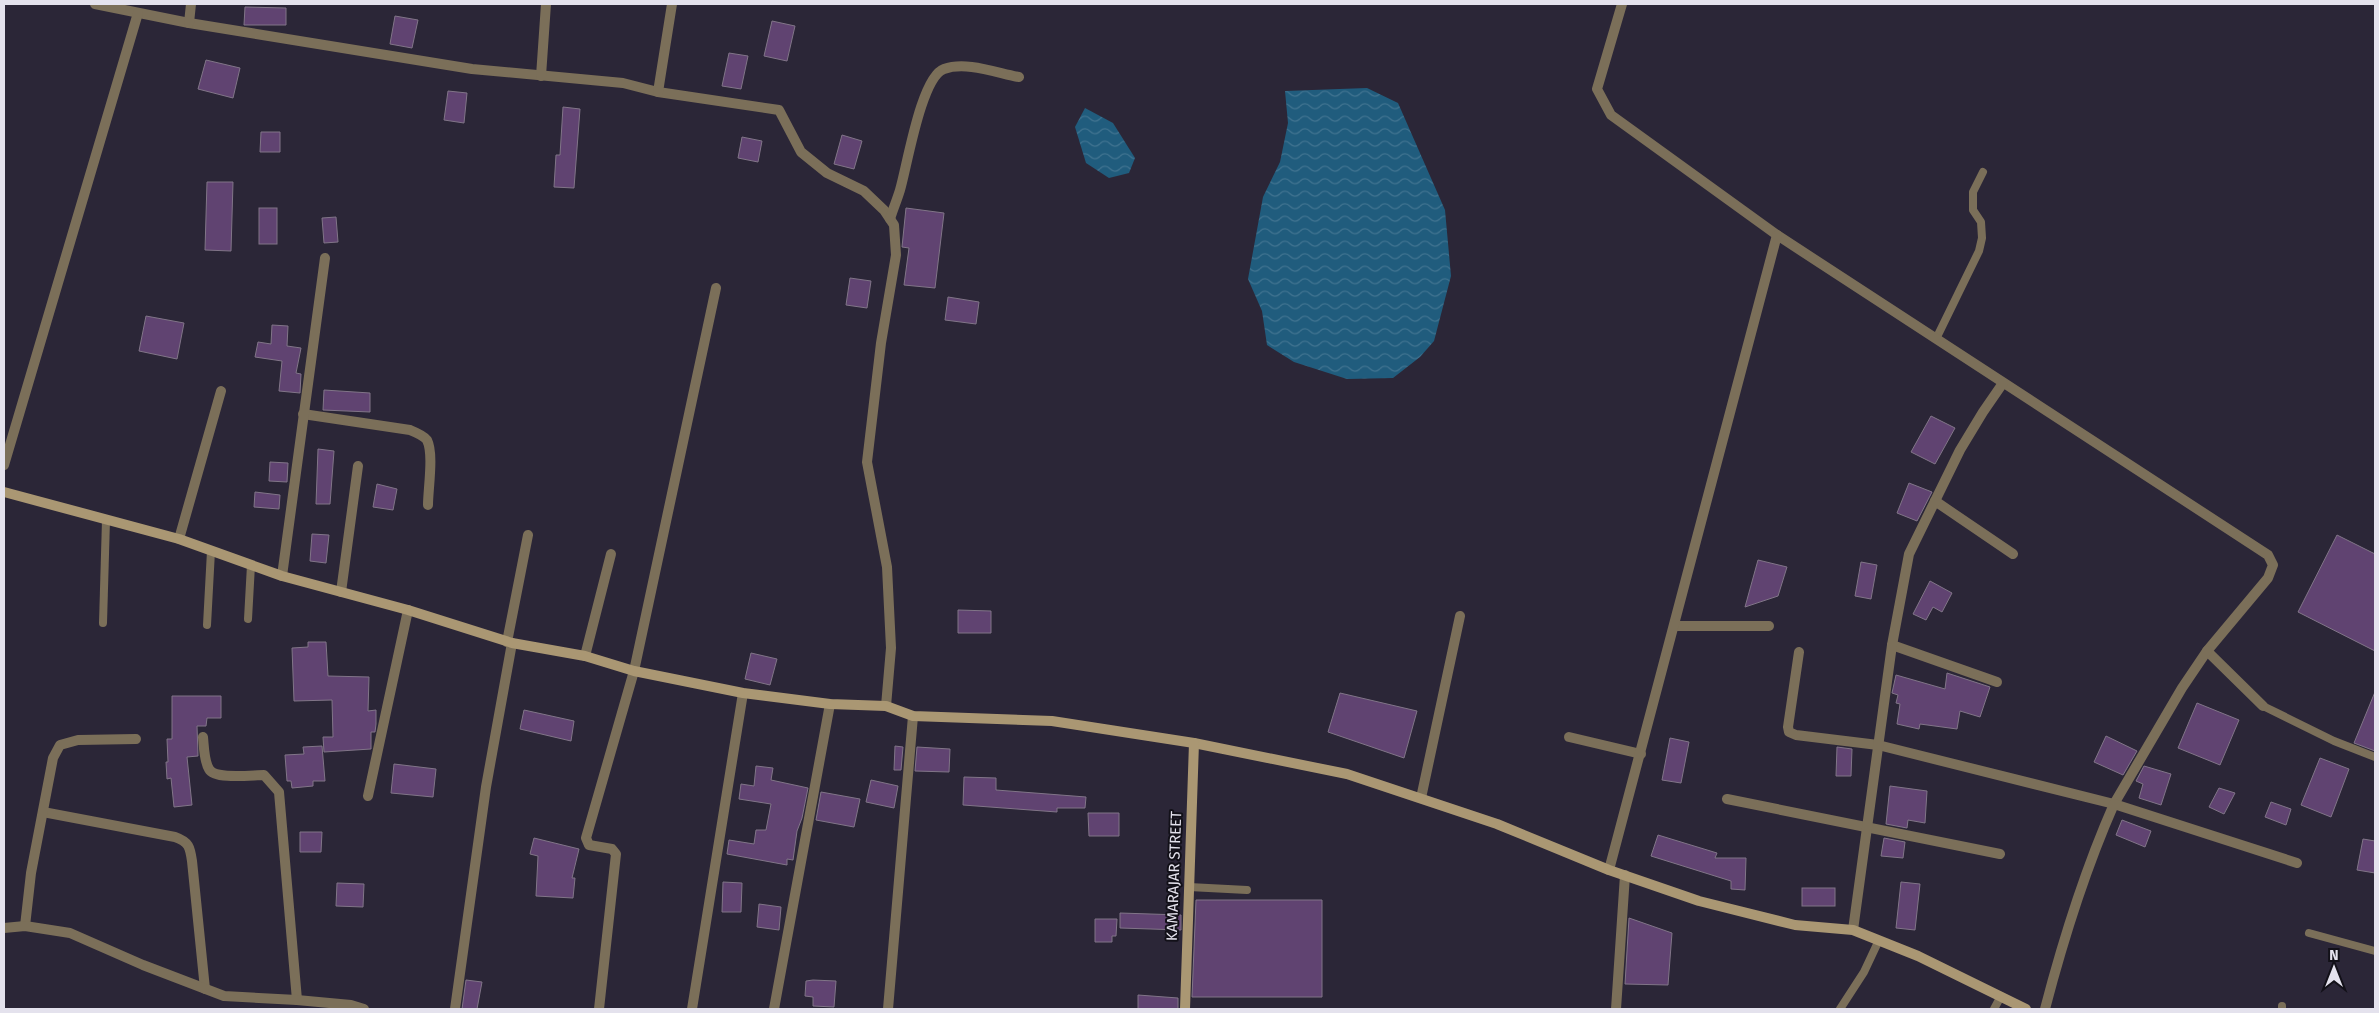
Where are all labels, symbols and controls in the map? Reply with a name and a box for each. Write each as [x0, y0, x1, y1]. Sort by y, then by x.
street label: KAMARAJAR STREET [1163, 810, 1185, 941]
north arrow [2309, 943, 2359, 993]
text: N [2329, 947, 2339, 964]

